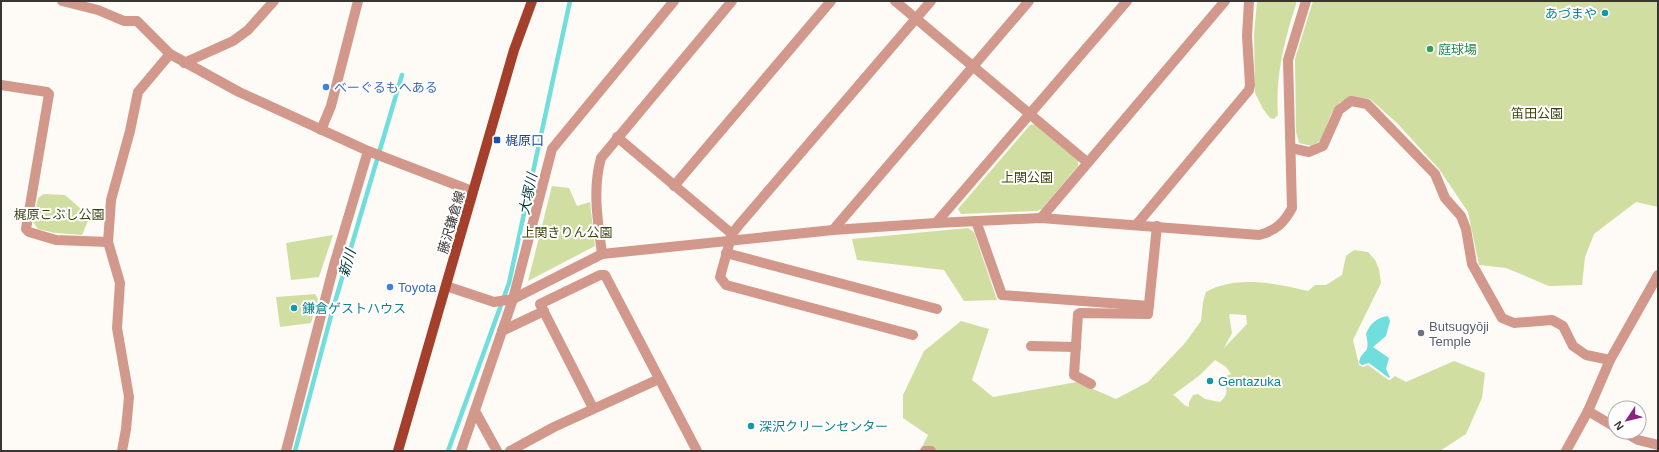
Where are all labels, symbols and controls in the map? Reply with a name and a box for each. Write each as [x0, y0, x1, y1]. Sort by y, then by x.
place label: あづまや [1545, 6, 1597, 21]
marker: あづまや [1600, 8, 1610, 18]
place label: 庭球場 [1438, 42, 1477, 57]
marker: 庭球場 [1425, 44, 1435, 54]
place label: べーぐるもへある [334, 80, 438, 95]
marker: べーぐるもへある [321, 82, 331, 92]
park label: 笛田公園 [1511, 106, 1563, 121]
place label: 梶原口 [505, 133, 544, 148]
marker: 梶原口 [492, 135, 502, 145]
water label: 大塚川 [516, 170, 541, 216]
park label: 上関公園 [1001, 170, 1053, 185]
street label: 藤沢鎌倉線 [435, 189, 468, 255]
park label: 梶原こぶし公園 [13, 207, 105, 222]
park label: 上関きりん公園 [521, 225, 613, 240]
water label: 新川 [335, 245, 359, 279]
place label: Toyota [398, 280, 437, 295]
marker: Toyota [385, 282, 395, 292]
place label: 鎌倉ゲストハウス [302, 301, 406, 316]
marker: 鎌倉ゲストハウス [289, 303, 299, 313]
place label: Butsugyōji Temple [1429, 319, 1489, 349]
marker: Butsugyōji Temple [1416, 328, 1426, 338]
place label: Gentazuka [1218, 374, 1282, 389]
marker: Gentazuka [1205, 376, 1215, 386]
north arrow [1607, 400, 1647, 440]
place label: 深沢クリーンセンター [759, 419, 888, 434]
text: N [1612, 419, 1626, 432]
marker: 深沢クリーンセンター [746, 421, 756, 431]

